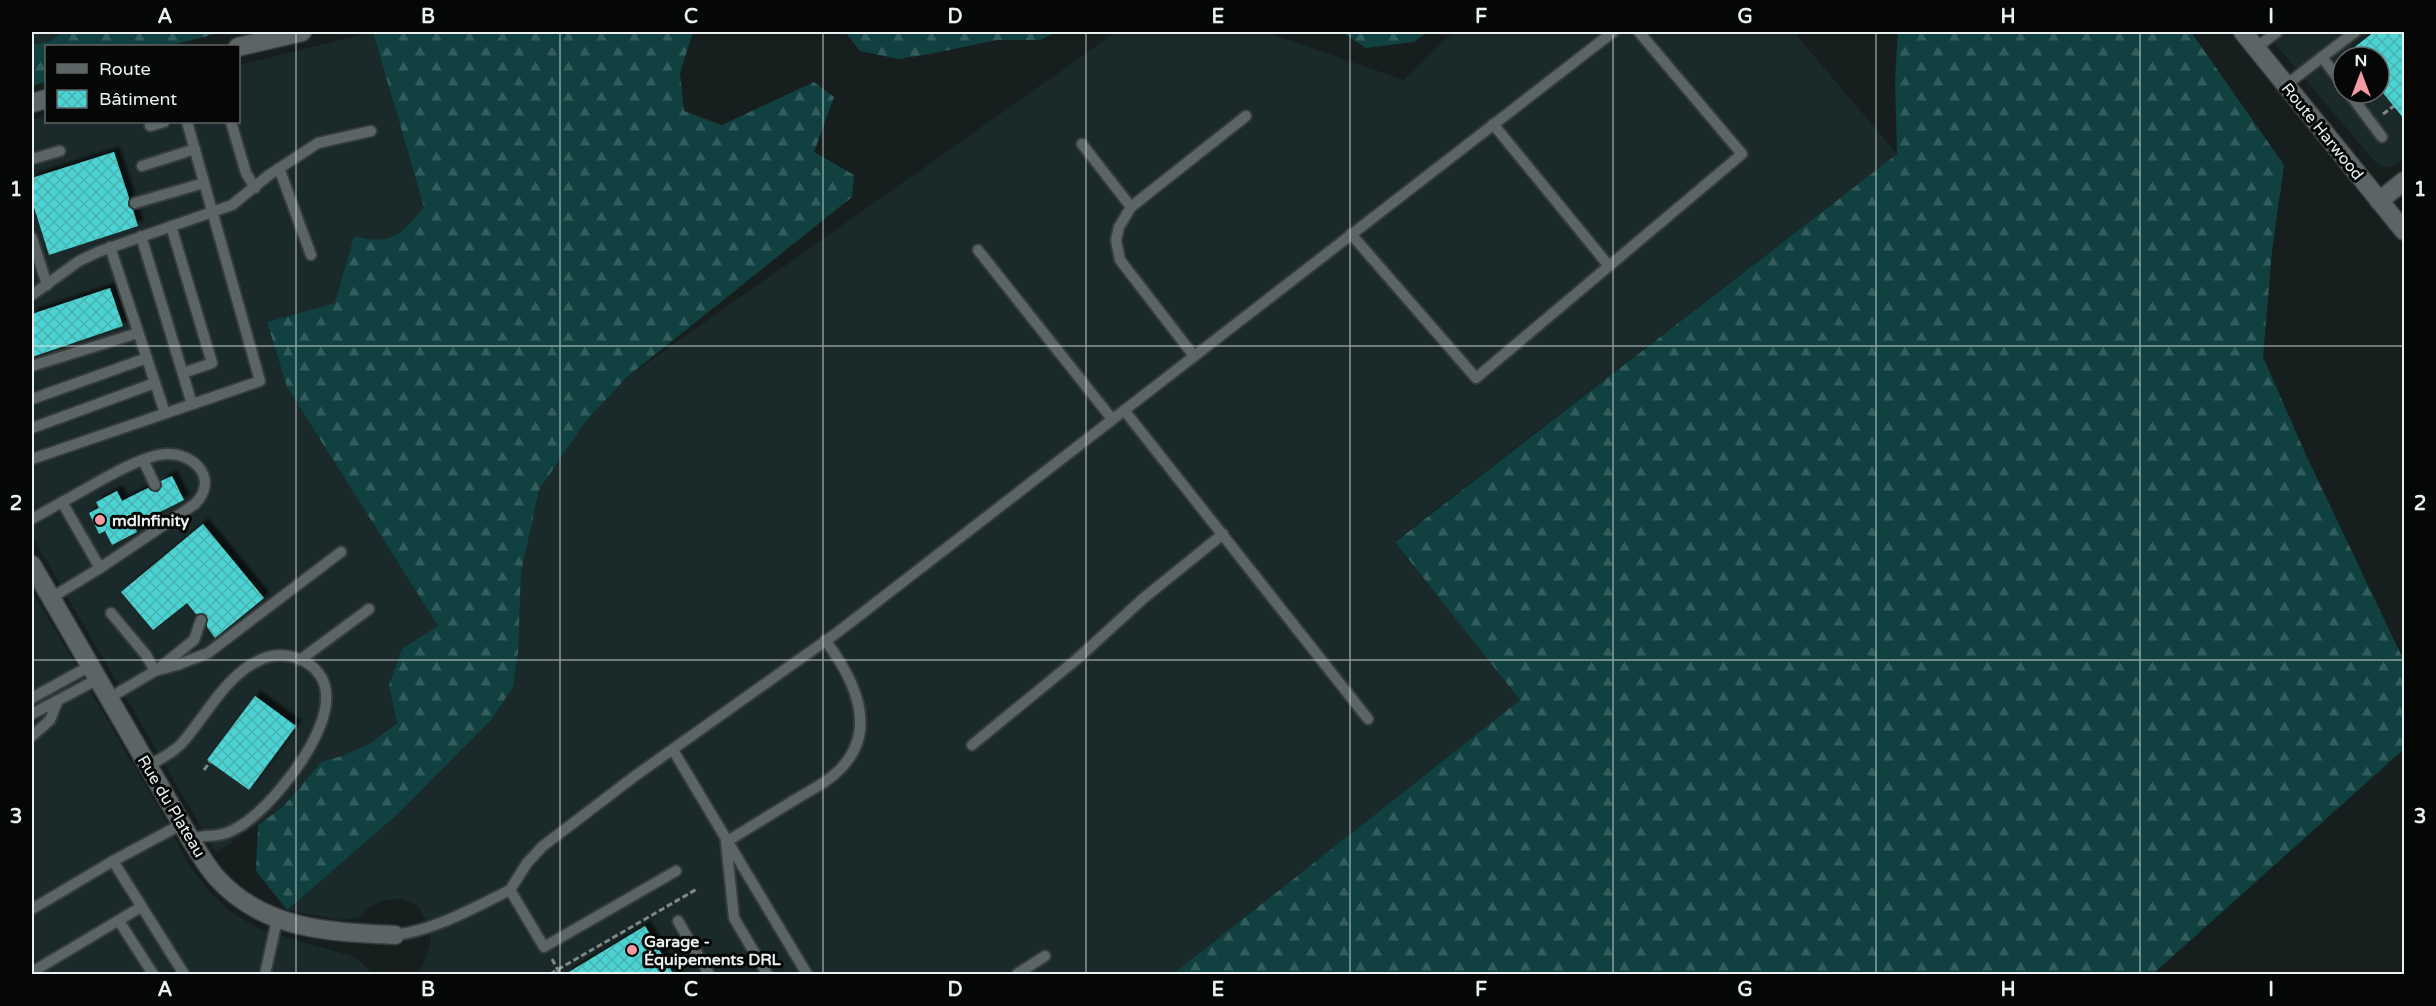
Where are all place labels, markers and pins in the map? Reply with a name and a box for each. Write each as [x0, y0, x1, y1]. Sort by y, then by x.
place label: mdInfinity [112, 511, 190, 531]
marker: mdInfinity [93, 513, 107, 527]
place label: Garage - Équipements DRL [644, 932, 782, 970]
marker: Garage - Équipements DRL [625, 943, 639, 957]

